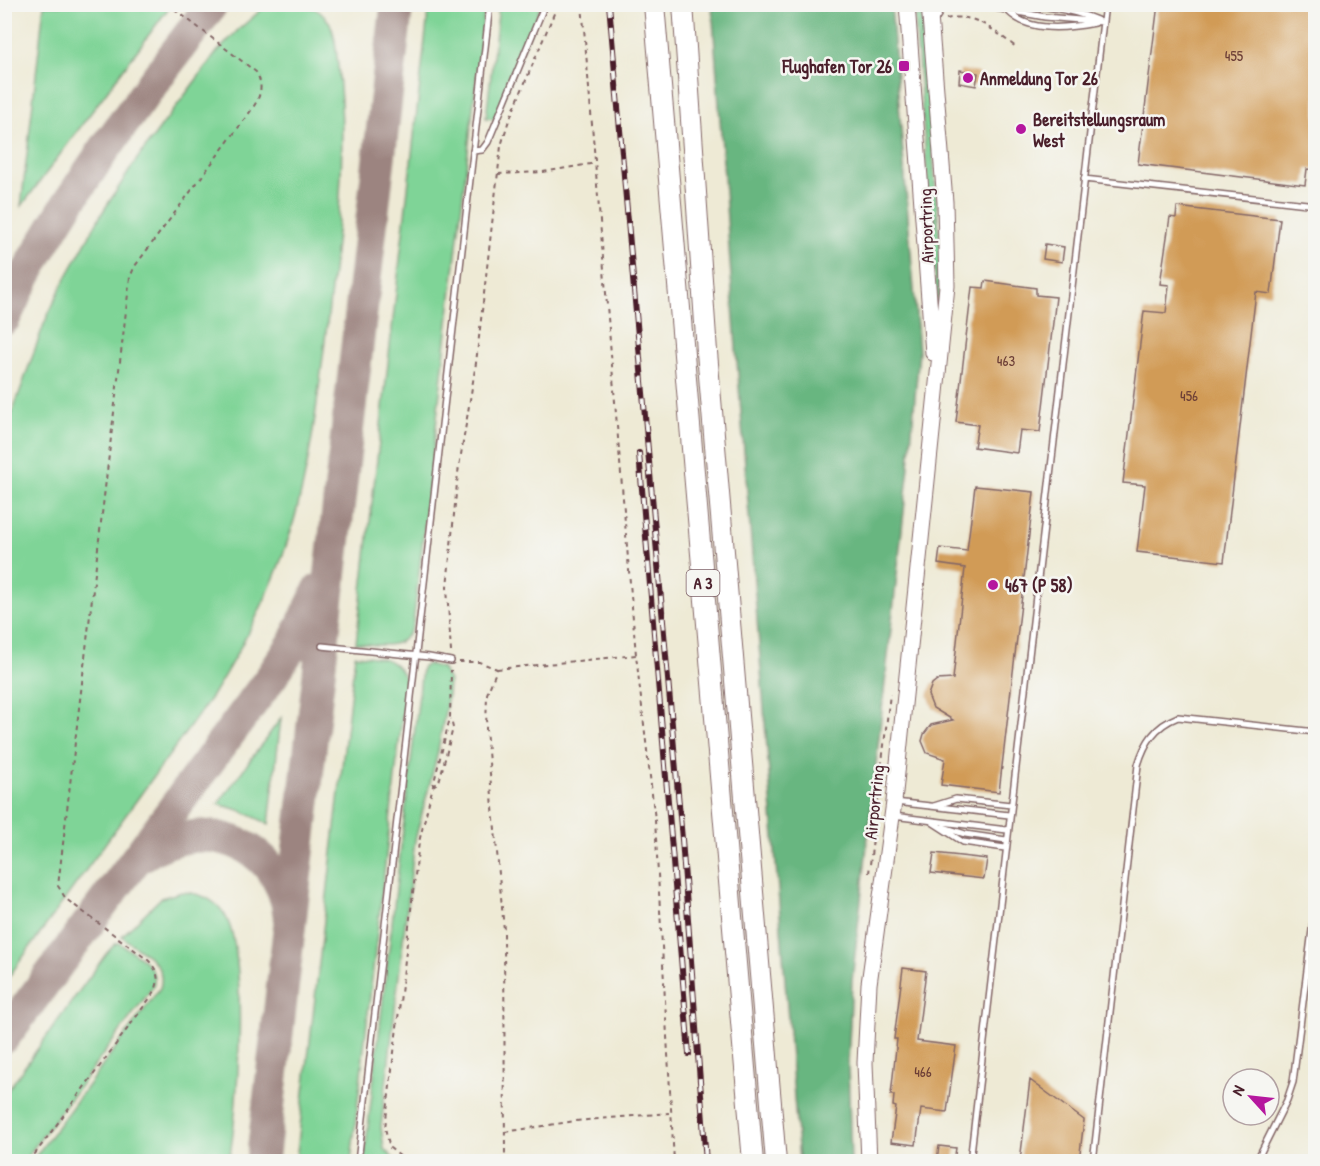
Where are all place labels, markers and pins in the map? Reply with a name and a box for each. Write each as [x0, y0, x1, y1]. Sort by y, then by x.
place label: Flughafen Tor 26 [781, 54, 892, 80]
marker: Flughafen Tor 26 [897, 59, 911, 73]
place label: Anmeldung Tor 26 [980, 66, 1098, 92]
marker: Anmeldung Tor 26 [961, 71, 975, 85]
place label: Bereitstellungsraum West [1033, 107, 1165, 153]
marker: Bereitstellungsraum West [1014, 122, 1028, 136]
place label: 467 (P 58) [1005, 573, 1073, 598]
marker: 467 (P 58) [986, 578, 1000, 592]

